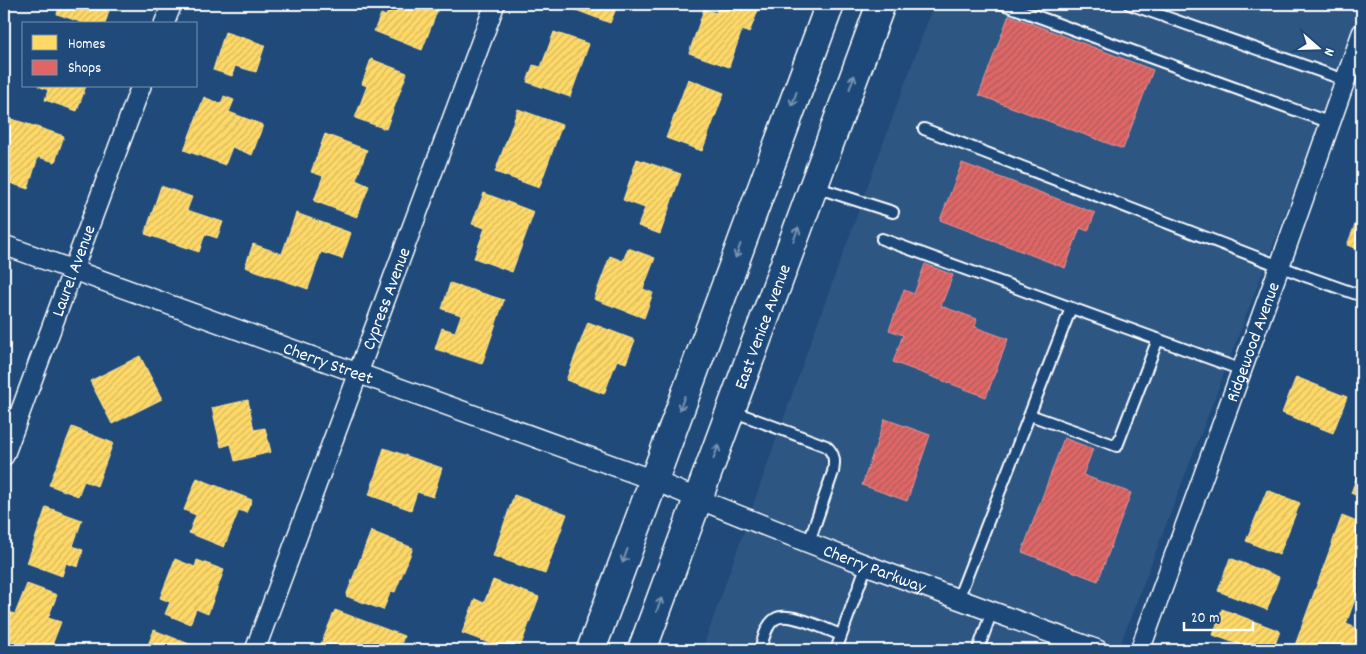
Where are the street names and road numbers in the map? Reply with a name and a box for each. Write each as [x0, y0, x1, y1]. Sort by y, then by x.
street label: Laurel Avenue [47, 222, 103, 320]
street label: Cypress Avenue [357, 244, 418, 354]
street label: East Venice Avenue [729, 261, 799, 393]
street label: Ridgewood Avenue [1221, 279, 1288, 406]
street label: Cherry Street [279, 337, 376, 393]
street label: Cherry Parkway [819, 540, 930, 601]

